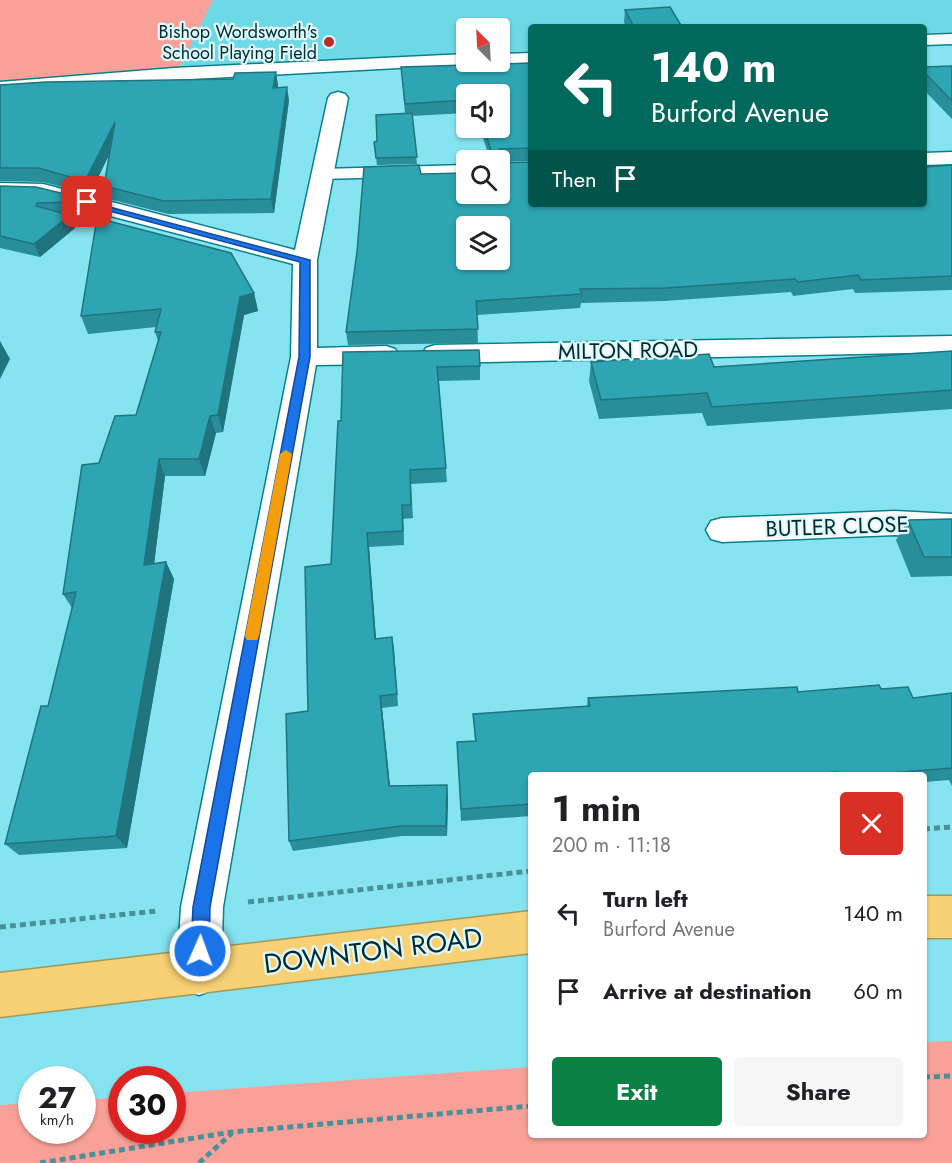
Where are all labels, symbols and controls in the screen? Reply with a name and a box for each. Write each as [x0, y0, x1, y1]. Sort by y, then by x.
north arrow [456, 18, 510, 72]
map controls [456, 18, 510, 270]
place label: Bishop Wordsworth's School Playing Field [158, 19, 317, 66]
marker: Bishop Wordsworth's School Playing Field [322, 35, 336, 49]
text: 140 m [651, 37, 777, 98]
icon: left [552, 48, 630, 126]
button: sound [456, 84, 510, 138]
text: Burford Avenue [651, 93, 829, 132]
button: search [456, 150, 510, 204]
icon: arrive [609, 162, 642, 195]
text: Then [552, 163, 597, 195]
pin [61, 176, 112, 227]
icon: arrive [70, 185, 103, 218]
button: layers [456, 216, 510, 270]
street label: MILTON ROAD [558, 333, 698, 367]
street label: BUTLER CLOSE [765, 508, 909, 544]
text: 1 min [552, 782, 641, 834]
button: close [840, 792, 903, 855]
text: 200 m · 11:18 [552, 831, 671, 860]
text: Turn left [603, 883, 688, 915]
icon: left [552, 897, 585, 930]
text: 140 m [843, 897, 903, 929]
text: Burford Avenue [603, 915, 735, 944]
street label: DOWNTON ROAD [261, 918, 484, 983]
position arrow [168, 919, 232, 983]
icon: arrive [552, 975, 585, 1008]
text: Arrive at destination [603, 975, 812, 1007]
text: 60 m [853, 975, 903, 1007]
button: Exit [552, 1057, 722, 1126]
button: Share [734, 1057, 903, 1126]
speed limit sign: 30 [108, 1066, 186, 1144]
text: 27 [38, 1076, 76, 1119]
text: km/h [40, 1109, 74, 1131]

